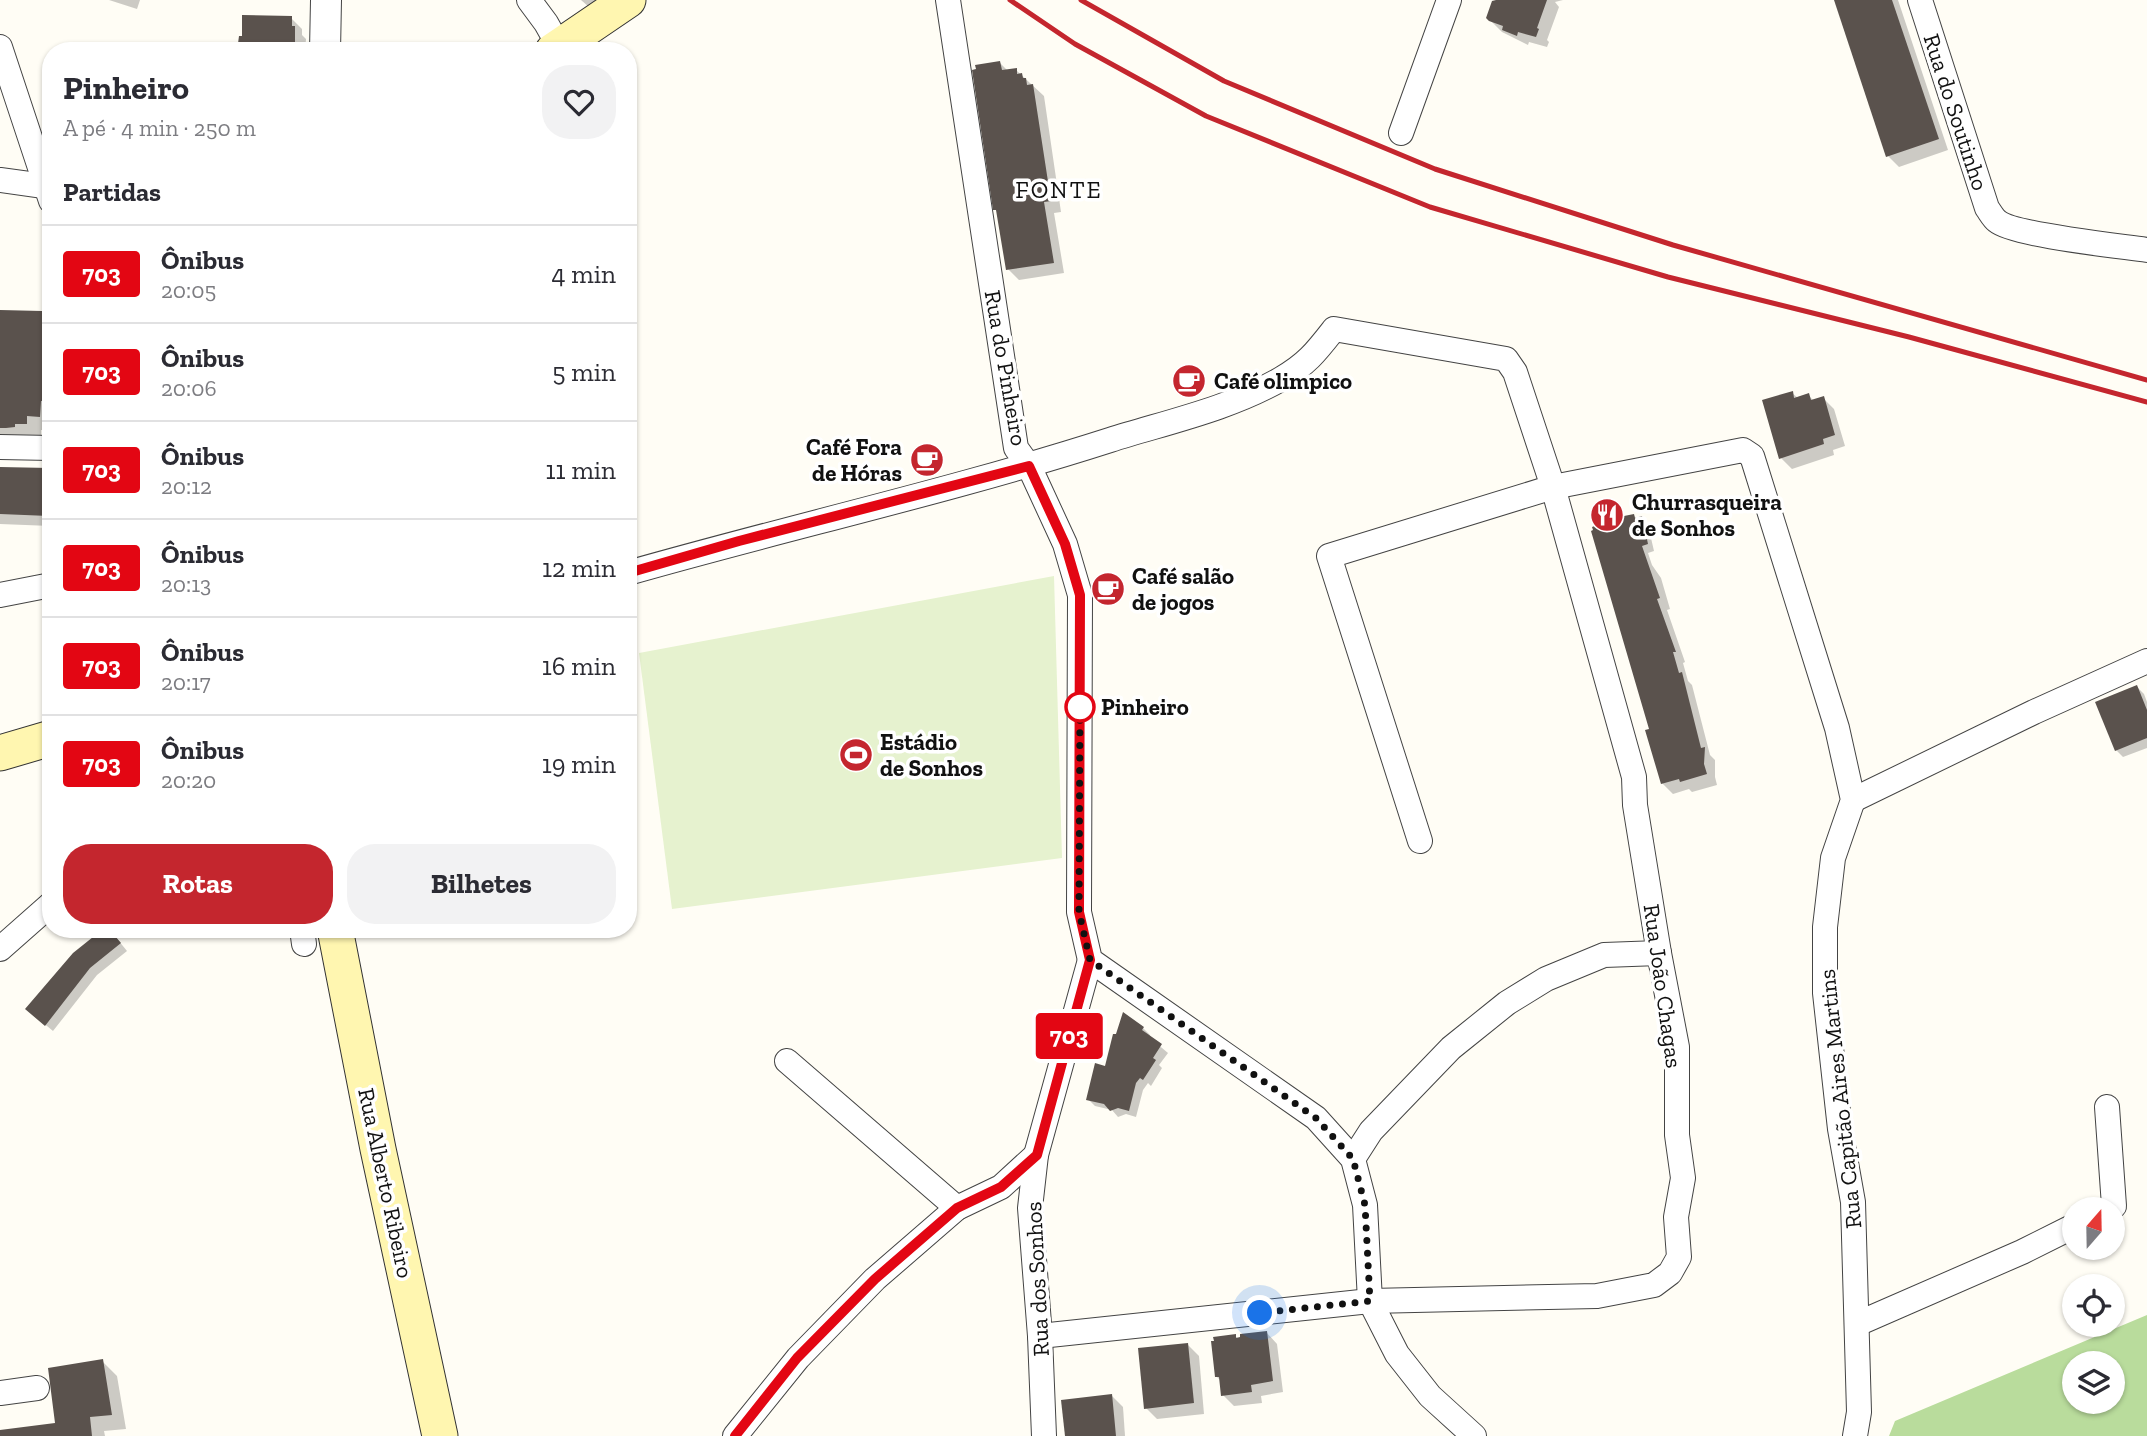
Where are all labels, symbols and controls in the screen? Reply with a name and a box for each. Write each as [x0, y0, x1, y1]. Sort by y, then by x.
street label: Rua do Soutinho [1918, 30, 1994, 194]
button: heart [542, 65, 616, 139]
text: Pinheiro [63, 68, 189, 107]
text: A pé · 4 min · 250 m [63, 114, 256, 142]
district label: FONTE [1015, 175, 1103, 204]
text: Partidas [63, 176, 161, 208]
text: Ônibus [161, 244, 244, 276]
text: 4 min [551, 258, 616, 290]
text: 703 [82, 259, 121, 288]
text: 20:05 [161, 276, 216, 304]
street label: Rua do Pinheiro [979, 288, 1033, 448]
text: Ônibus [161, 342, 244, 374]
text: 5 min [552, 356, 616, 388]
text: 703 [82, 357, 121, 386]
cafe icon: Café olimpico [1170, 362, 1208, 400]
place label: Café olimpico [1214, 367, 1352, 395]
text: 20:06 [161, 374, 217, 402]
place label: Café Fora de Hóras [806, 433, 902, 487]
text: Ônibus [161, 440, 244, 472]
cafe icon: Café Fora de Hóras [908, 441, 946, 479]
text: 11 min [545, 454, 616, 486]
text: 703 [82, 455, 121, 484]
text: 20:12 [161, 472, 212, 500]
place label: Churrasqueira de Sonhos [1632, 488, 1782, 542]
restaurant icon: Churrasqueira de Sonhos [1588, 496, 1626, 534]
text: Ônibus [161, 538, 244, 570]
text: 12 min [542, 552, 616, 584]
text: 703 [82, 553, 121, 582]
place label: Café salão de jogos [1132, 562, 1234, 616]
text: 20:13 [161, 570, 211, 598]
cafe icon: Café salão de jogos [1089, 570, 1127, 608]
text: Ônibus [161, 636, 244, 668]
text: 16 min [542, 650, 616, 682]
text: 703 [82, 651, 121, 680]
text: 20:17 [161, 668, 211, 696]
marker: Pinheiro [1065, 692, 1095, 722]
place label: Pinheiro [1101, 693, 1189, 721]
place label: Estádio de Sonhos [880, 728, 983, 782]
text: Ônibus [161, 734, 244, 766]
sports icon: Estádio de Sonhos [837, 736, 875, 774]
text: 19 min [542, 748, 616, 780]
text: 703 [82, 749, 121, 778]
text: 20:20 [161, 766, 216, 794]
button: Rotas [63, 844, 333, 924]
button: Bilhetes [347, 844, 616, 924]
street label: Rua João Chagas [1638, 902, 1688, 1070]
street label: Rua Capitão Aires Martins [1812, 968, 1868, 1230]
line badge: 703 [1029, 1013, 1109, 1059]
text: 703 [1050, 1021, 1088, 1050]
street label: Rua Alberto Ribeiro [352, 1085, 420, 1281]
north arrow [2062, 1197, 2124, 1260]
map controls [2062, 1197, 2125, 1414]
street label: Rua dos Sonhos [1019, 1201, 1055, 1357]
button: locate [2062, 1274, 2125, 1337]
your location [1242, 1295, 1277, 1330]
button: layers [2062, 1351, 2125, 1414]

